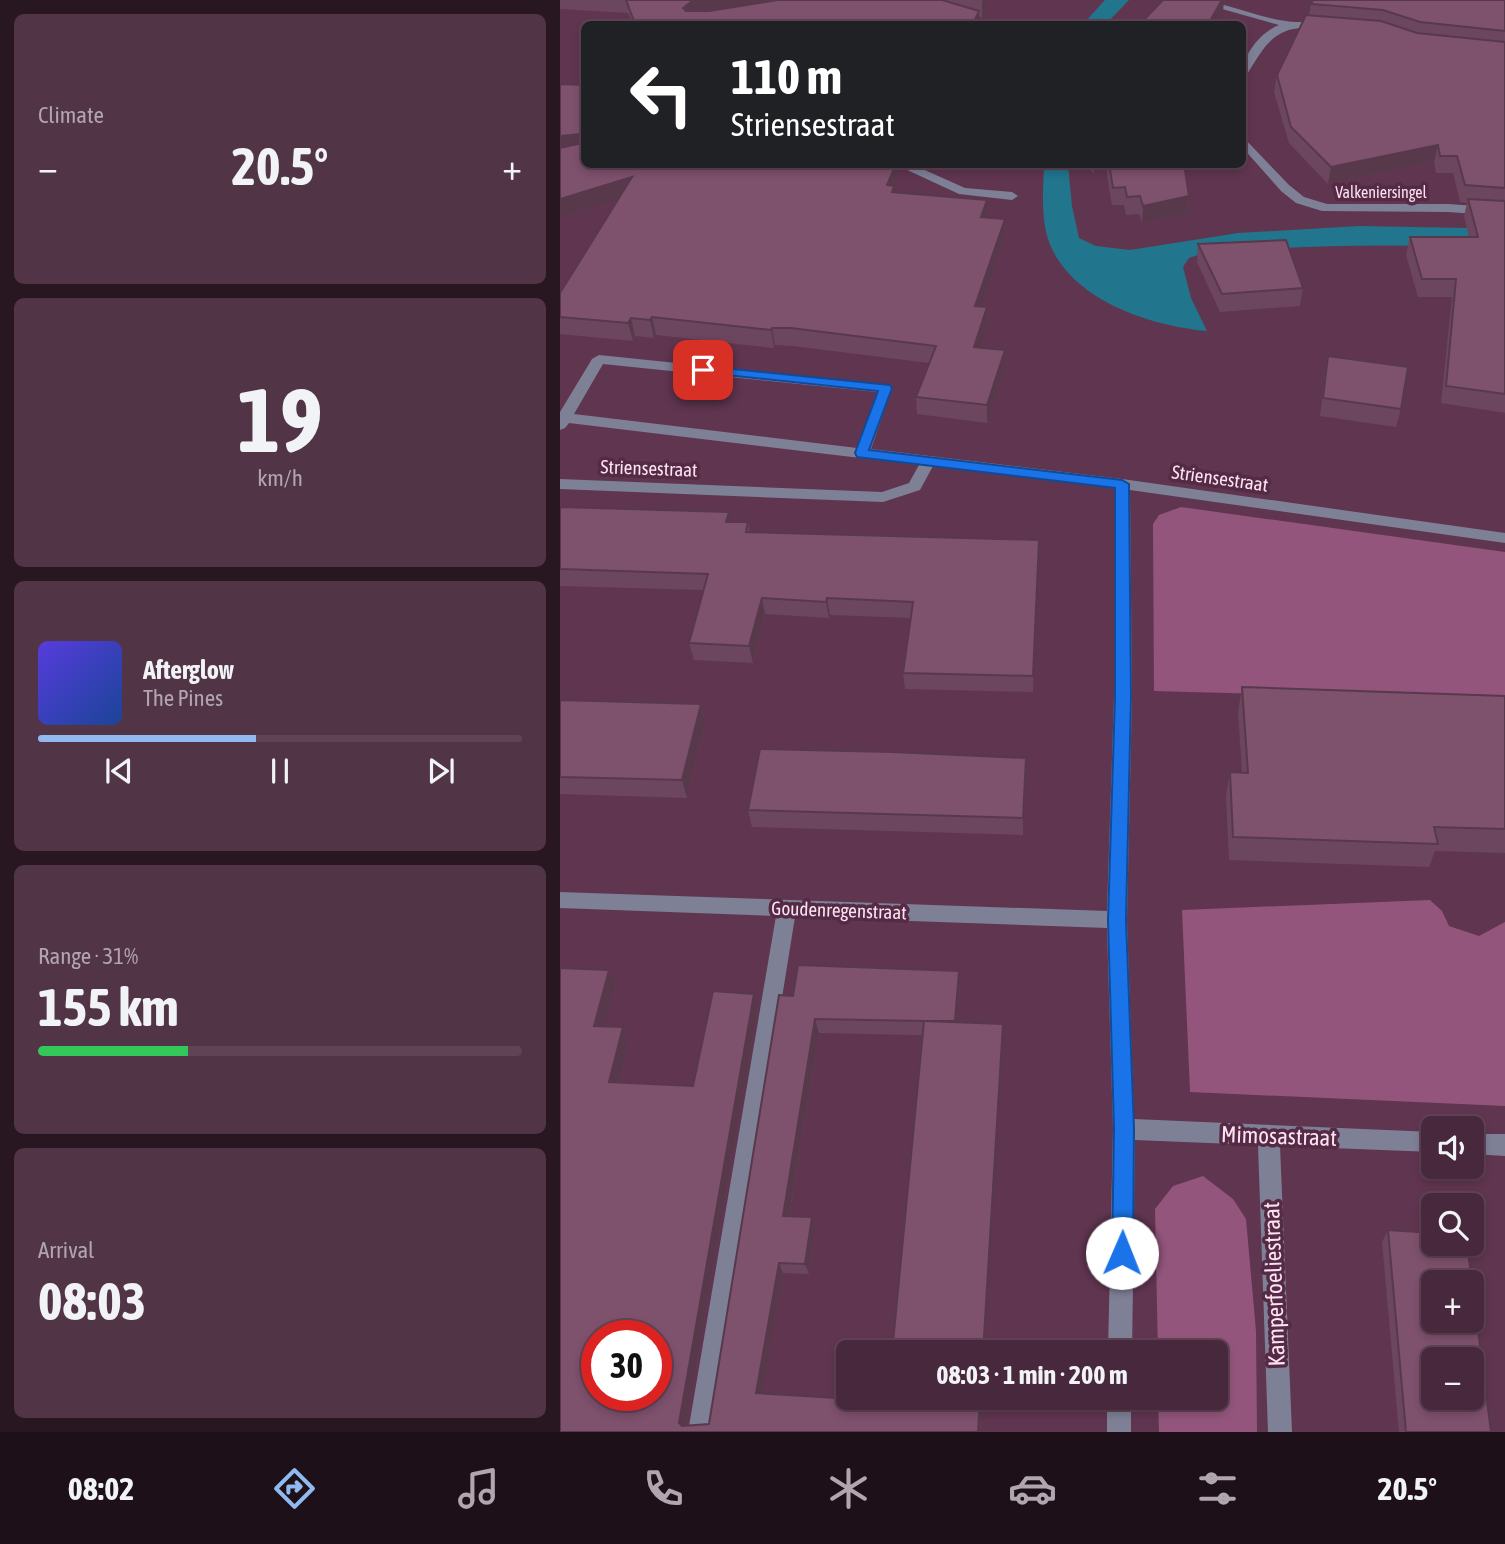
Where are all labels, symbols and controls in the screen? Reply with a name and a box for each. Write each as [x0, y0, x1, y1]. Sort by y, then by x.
text: 110 m [731, 48, 842, 104]
icon: left [616, 49, 707, 140]
text: Climate [38, 102, 104, 128]
text: Striensestraat [731, 106, 895, 143]
text: 20.5° [232, 136, 328, 196]
text: − [38, 145, 58, 188]
text: + [502, 145, 522, 188]
street label: Valkeniersingel [1335, 183, 1428, 202]
pin [673, 340, 733, 400]
icon: arrive [684, 351, 722, 389]
text: 19 [237, 367, 323, 471]
street label: Striensestraat [600, 455, 698, 481]
street label: Striensestraat [1170, 460, 1270, 496]
text: km/h [257, 465, 303, 491]
text: Afterglow [143, 655, 234, 685]
text: The Pines [143, 685, 223, 711]
icon: previous [100, 752, 138, 790]
icon: pause [261, 752, 299, 790]
icon: next [422, 752, 460, 790]
street label: Goudenregenstraat [771, 897, 907, 923]
text: Range · 31% [38, 943, 138, 969]
text: 155 km [38, 977, 179, 1037]
map controls [1421, 1116, 1484, 1410]
button: sound [1421, 1116, 1484, 1179]
street label: Mimosastraat [1221, 1121, 1337, 1151]
button: search [1421, 1193, 1484, 1256]
street label: Kamperfoeliestraat [1258, 1201, 1290, 1367]
position arrow [1085, 1216, 1159, 1290]
text: Arrival [38, 1237, 94, 1263]
button: + [1421, 1270, 1484, 1333]
text: 08:03 [38, 1271, 146, 1331]
speed limit sign: 30 [581, 1320, 672, 1411]
button: − [1421, 1347, 1484, 1410]
text: 08:03 · 1 min · 200 m [936, 1360, 1128, 1390]
icon: directions [270, 1464, 319, 1513]
icon: music [454, 1464, 503, 1513]
icon: phone [639, 1464, 688, 1513]
icon: climate [824, 1464, 873, 1513]
icon: car [1008, 1464, 1057, 1513]
icon: filters [1193, 1464, 1242, 1513]
text: 08:02 [68, 1470, 134, 1507]
text: 20.5° [1377, 1470, 1437, 1507]

